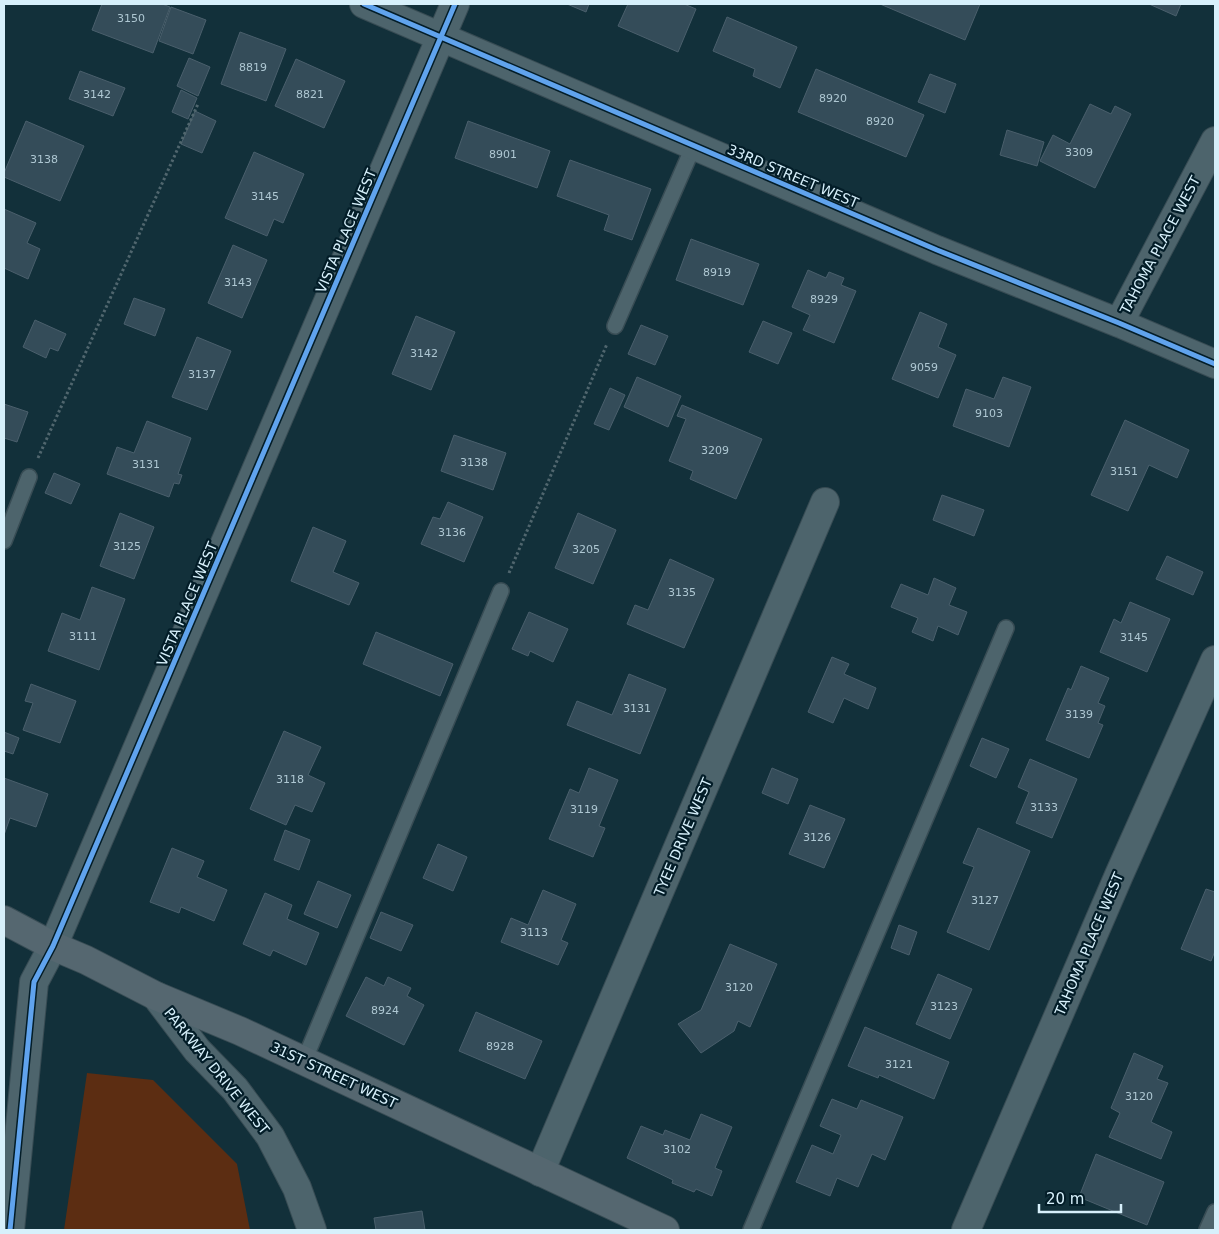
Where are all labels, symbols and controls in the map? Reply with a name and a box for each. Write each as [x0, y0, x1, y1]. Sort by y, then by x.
house number: 3150 [117, 12, 145, 25]
house number: 8819 [239, 61, 267, 74]
house number: 3142 [83, 88, 111, 101]
house number: 8821 [296, 88, 324, 101]
house number: 8920 [819, 92, 847, 105]
house number: 8920 [866, 115, 894, 128]
street label: 33RD STREET WEST [725, 141, 861, 211]
house number: 3309 [1065, 146, 1093, 159]
house number: 8901 [489, 148, 517, 161]
house number: 3138 [30, 153, 58, 166]
street label: VISTA PLACE WEST [313, 166, 380, 295]
street label: TAHOMA PLACE WEST [1116, 173, 1203, 318]
house number: 3145 [251, 190, 279, 203]
house number: 8919 [703, 266, 731, 279]
house number: 3143 [224, 276, 252, 289]
house number: 8929 [810, 293, 838, 306]
house number: 3142 [410, 347, 438, 360]
house number: 9059 [910, 361, 938, 374]
house number: 3137 [188, 368, 216, 381]
house number: 9103 [975, 407, 1003, 420]
house number: 3209 [701, 444, 729, 457]
house number: 3138 [460, 456, 488, 469]
house number: 3131 [132, 458, 160, 471]
house number: 3151 [1110, 465, 1138, 478]
house number: 3136 [438, 526, 466, 539]
street label: VISTA PLACE WEST [154, 539, 221, 668]
house number: 3125 [113, 540, 141, 553]
house number: 3205 [572, 543, 600, 556]
house number: 3135 [668, 586, 696, 599]
house number: 3111 [69, 630, 97, 643]
house number: 3145 [1120, 631, 1148, 644]
house number: 3131 [623, 702, 651, 715]
house number: 3139 [1065, 708, 1093, 721]
house number: 3118 [276, 773, 304, 786]
street label: TYEE DRIVE WEST [650, 775, 715, 899]
house number: 3133 [1030, 801, 1058, 814]
house number: 3119 [570, 803, 598, 816]
house number: 3126 [803, 831, 831, 844]
street label: TAHOMA PLACE WEST [1051, 870, 1127, 1019]
house number: 3127 [971, 894, 999, 907]
house number: 3113 [520, 926, 548, 939]
house number: 3120 [725, 981, 753, 994]
house number: 3123 [930, 1000, 958, 1013]
house number: 8924 [371, 1004, 399, 1017]
street label: PARKWAY DRIVE WEST [161, 1005, 273, 1138]
street label: 31ST STREET WEST [268, 1039, 400, 1112]
house number: 8928 [486, 1040, 514, 1053]
house number: 3121 [885, 1058, 913, 1071]
house number: 3120 [1125, 1090, 1153, 1103]
house number: 3102 [663, 1143, 691, 1156]
scale bar [1039, 1182, 1122, 1214]
text: 20 m [1046, 1190, 1084, 1208]

